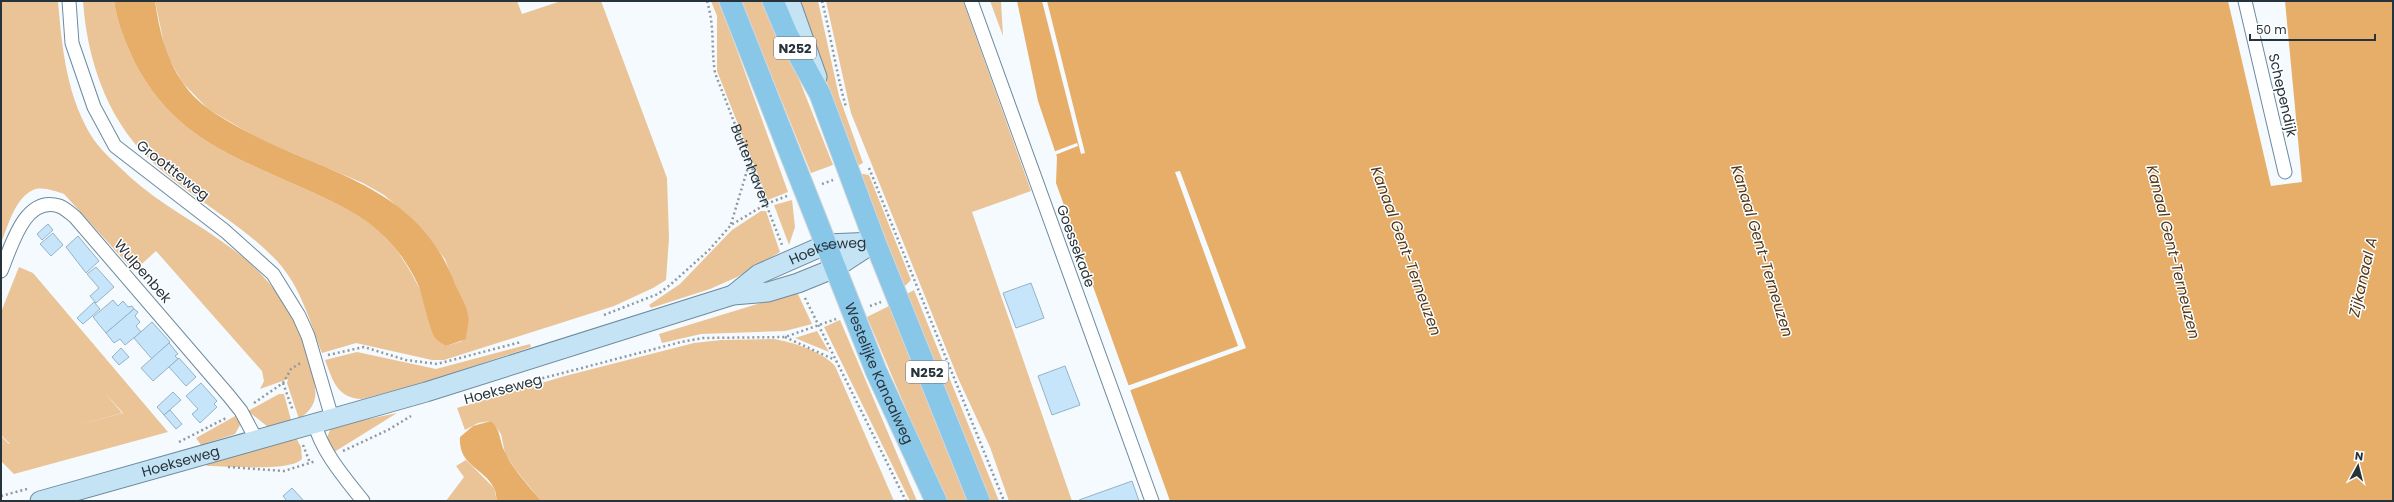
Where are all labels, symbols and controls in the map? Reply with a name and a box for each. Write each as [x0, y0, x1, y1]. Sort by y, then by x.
scale bar [2250, 16, 2375, 42]
text: 50 m [2256, 21, 2287, 38]
road number: N252 [774, 37, 816, 59]
street label: Schependijk [2264, 51, 2302, 139]
street label: Buitenhaven [726, 121, 776, 210]
street label: Groottteweg [132, 135, 214, 205]
water label: Kanaal Gent-Terneuzen [1726, 162, 1799, 339]
water label: Kanaal Gent-Terneuzen [1366, 163, 1447, 338]
water label: Kanaal Gent-Terneuzen [2142, 163, 2205, 341]
street label: Goessekade [1052, 202, 1100, 290]
street label: Hoekseweg [786, 232, 867, 270]
street label: Wulpenbek [110, 235, 177, 308]
water label: Zijkanaal A [2343, 235, 2382, 320]
street label: Westelijke Kanaalweg [840, 299, 918, 447]
road number: N252 [906, 361, 948, 383]
street label: Hoekseweg [462, 369, 544, 409]
street label: Hoekseweg [139, 441, 222, 482]
north arrow [2338, 446, 2378, 486]
text: N [2354, 448, 2364, 465]

